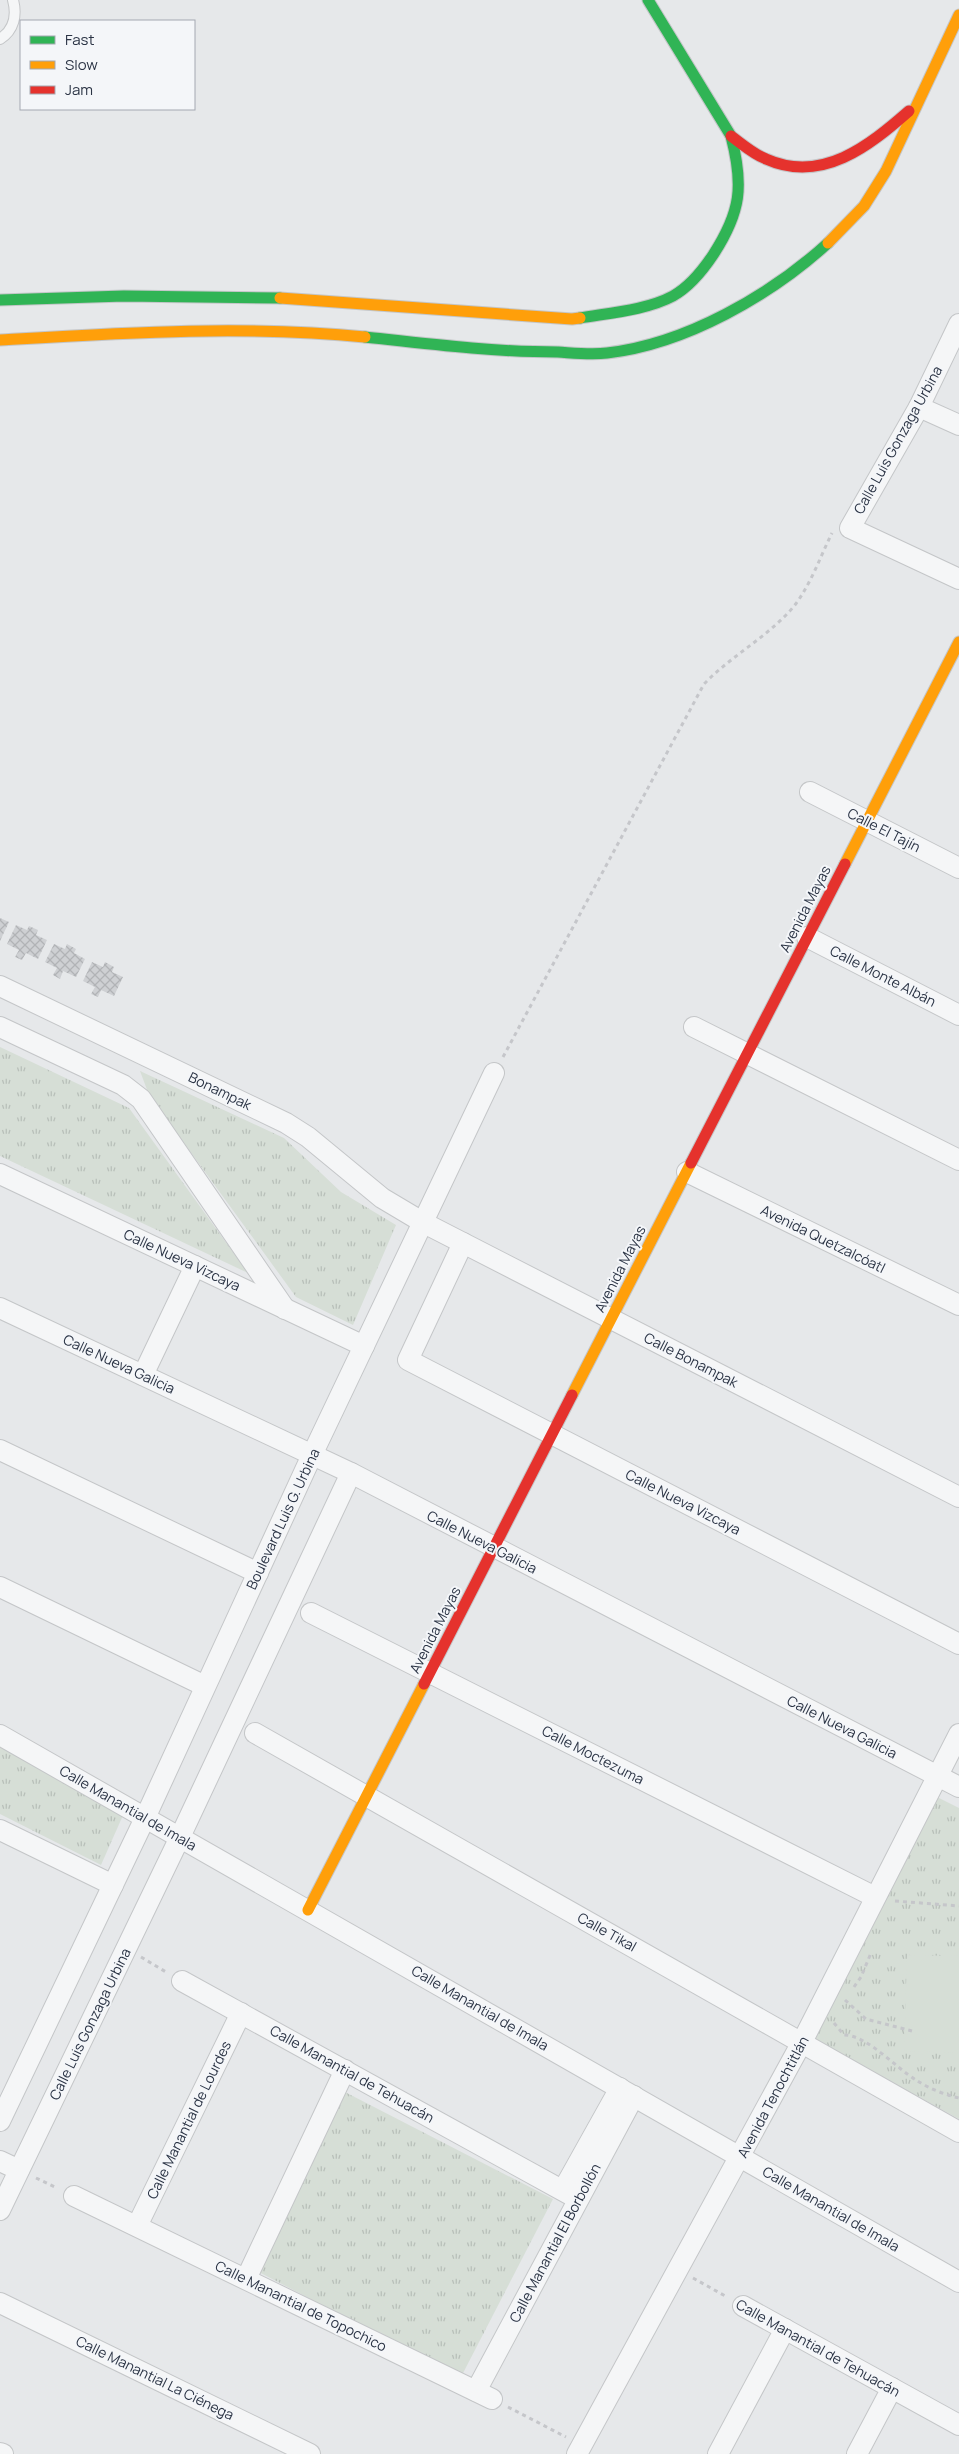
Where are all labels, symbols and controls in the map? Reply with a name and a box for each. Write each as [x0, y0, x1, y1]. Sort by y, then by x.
legend [20, 20, 195, 110]
text: Fast [65, 29, 94, 50]
text: Slow [65, 54, 98, 75]
text: Jam [65, 79, 93, 100]
street label: Calle Luis Gonzaga Urbina [849, 362, 946, 517]
street label: Calle El Tajín [844, 803, 924, 856]
street label: Avenida Mayas [775, 862, 835, 955]
street label: Calle Monte Albán [827, 941, 939, 1010]
street label: Bonampak [186, 1067, 256, 1114]
street label: Avenida Quetzalcóatl [758, 1200, 889, 1277]
street label: Avenida Mayas [590, 1222, 650, 1315]
street label: Calle Nueva Vizcaya [121, 1224, 244, 1295]
street label: Calle Bonampak [641, 1328, 742, 1392]
street label: Calle Nueva Galicia [60, 1329, 178, 1398]
street label: Boulevard Luis G. Urbina [241, 1445, 324, 1592]
street label: Calle Nueva Vizcaya [623, 1464, 744, 1539]
street label: Calle Nueva Galicia [424, 1506, 541, 1578]
street label: Avenida Mayas [405, 1583, 465, 1676]
street label: Calle Nueva Galicia [784, 1691, 901, 1763]
street label: Calle Moctezuma [539, 1721, 647, 1788]
street label: Calle Manantial de Imala [56, 1761, 200, 1855]
street label: Calle Tikal [574, 1908, 640, 1956]
street label: Calle Luis Gonzaga Urbina [44, 1945, 135, 2103]
street label: Calle Manantial de Imala [408, 1961, 552, 2055]
street label: Calle Manantial de Tehuacán [267, 2020, 438, 2127]
street label: Avenida Tenochtitlán [732, 2033, 813, 2161]
street label: Calle Manantial de Lourdes [142, 2038, 235, 2202]
street label: Calle Manantial El Borbollón [504, 2160, 605, 2326]
street label: Calle Manantial de Imala [759, 2162, 903, 2256]
street label: Calle Manantial de Topochico [212, 2256, 390, 2355]
street label: Calle Manantial de Tehuacán [733, 2294, 904, 2401]
street label: Calle Manantial La Ciénega [73, 2331, 237, 2424]

